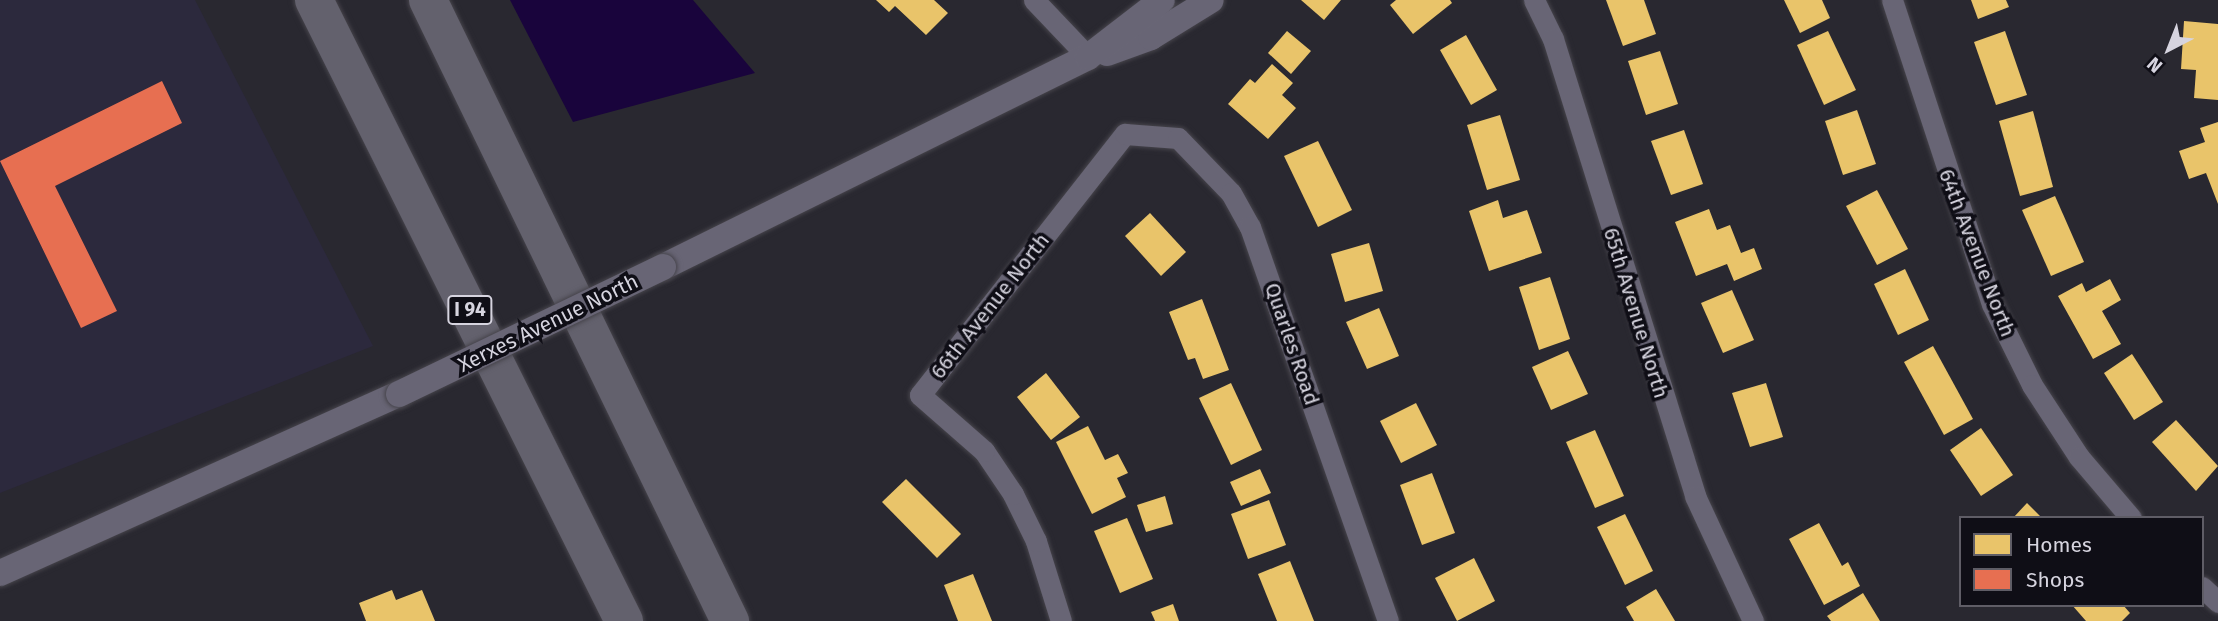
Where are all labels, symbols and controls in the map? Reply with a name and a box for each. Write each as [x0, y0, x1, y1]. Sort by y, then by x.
north arrow [2134, 14, 2204, 84]
text: N [2142, 52, 2167, 78]
street label: 64th Avenue North [1933, 166, 2021, 340]
street label: 65th Avenue North [1598, 225, 1674, 401]
street label: 66th Avenue North [925, 228, 1055, 384]
street label: Xerxes Avenue North [454, 268, 642, 378]
street label: Quarles Road [1259, 280, 1325, 408]
road number: I 94 [447, 294, 493, 326]
legend [1959, 516, 2204, 607]
text: Homes [2026, 532, 2092, 558]
text: Shops [2026, 567, 2084, 593]

